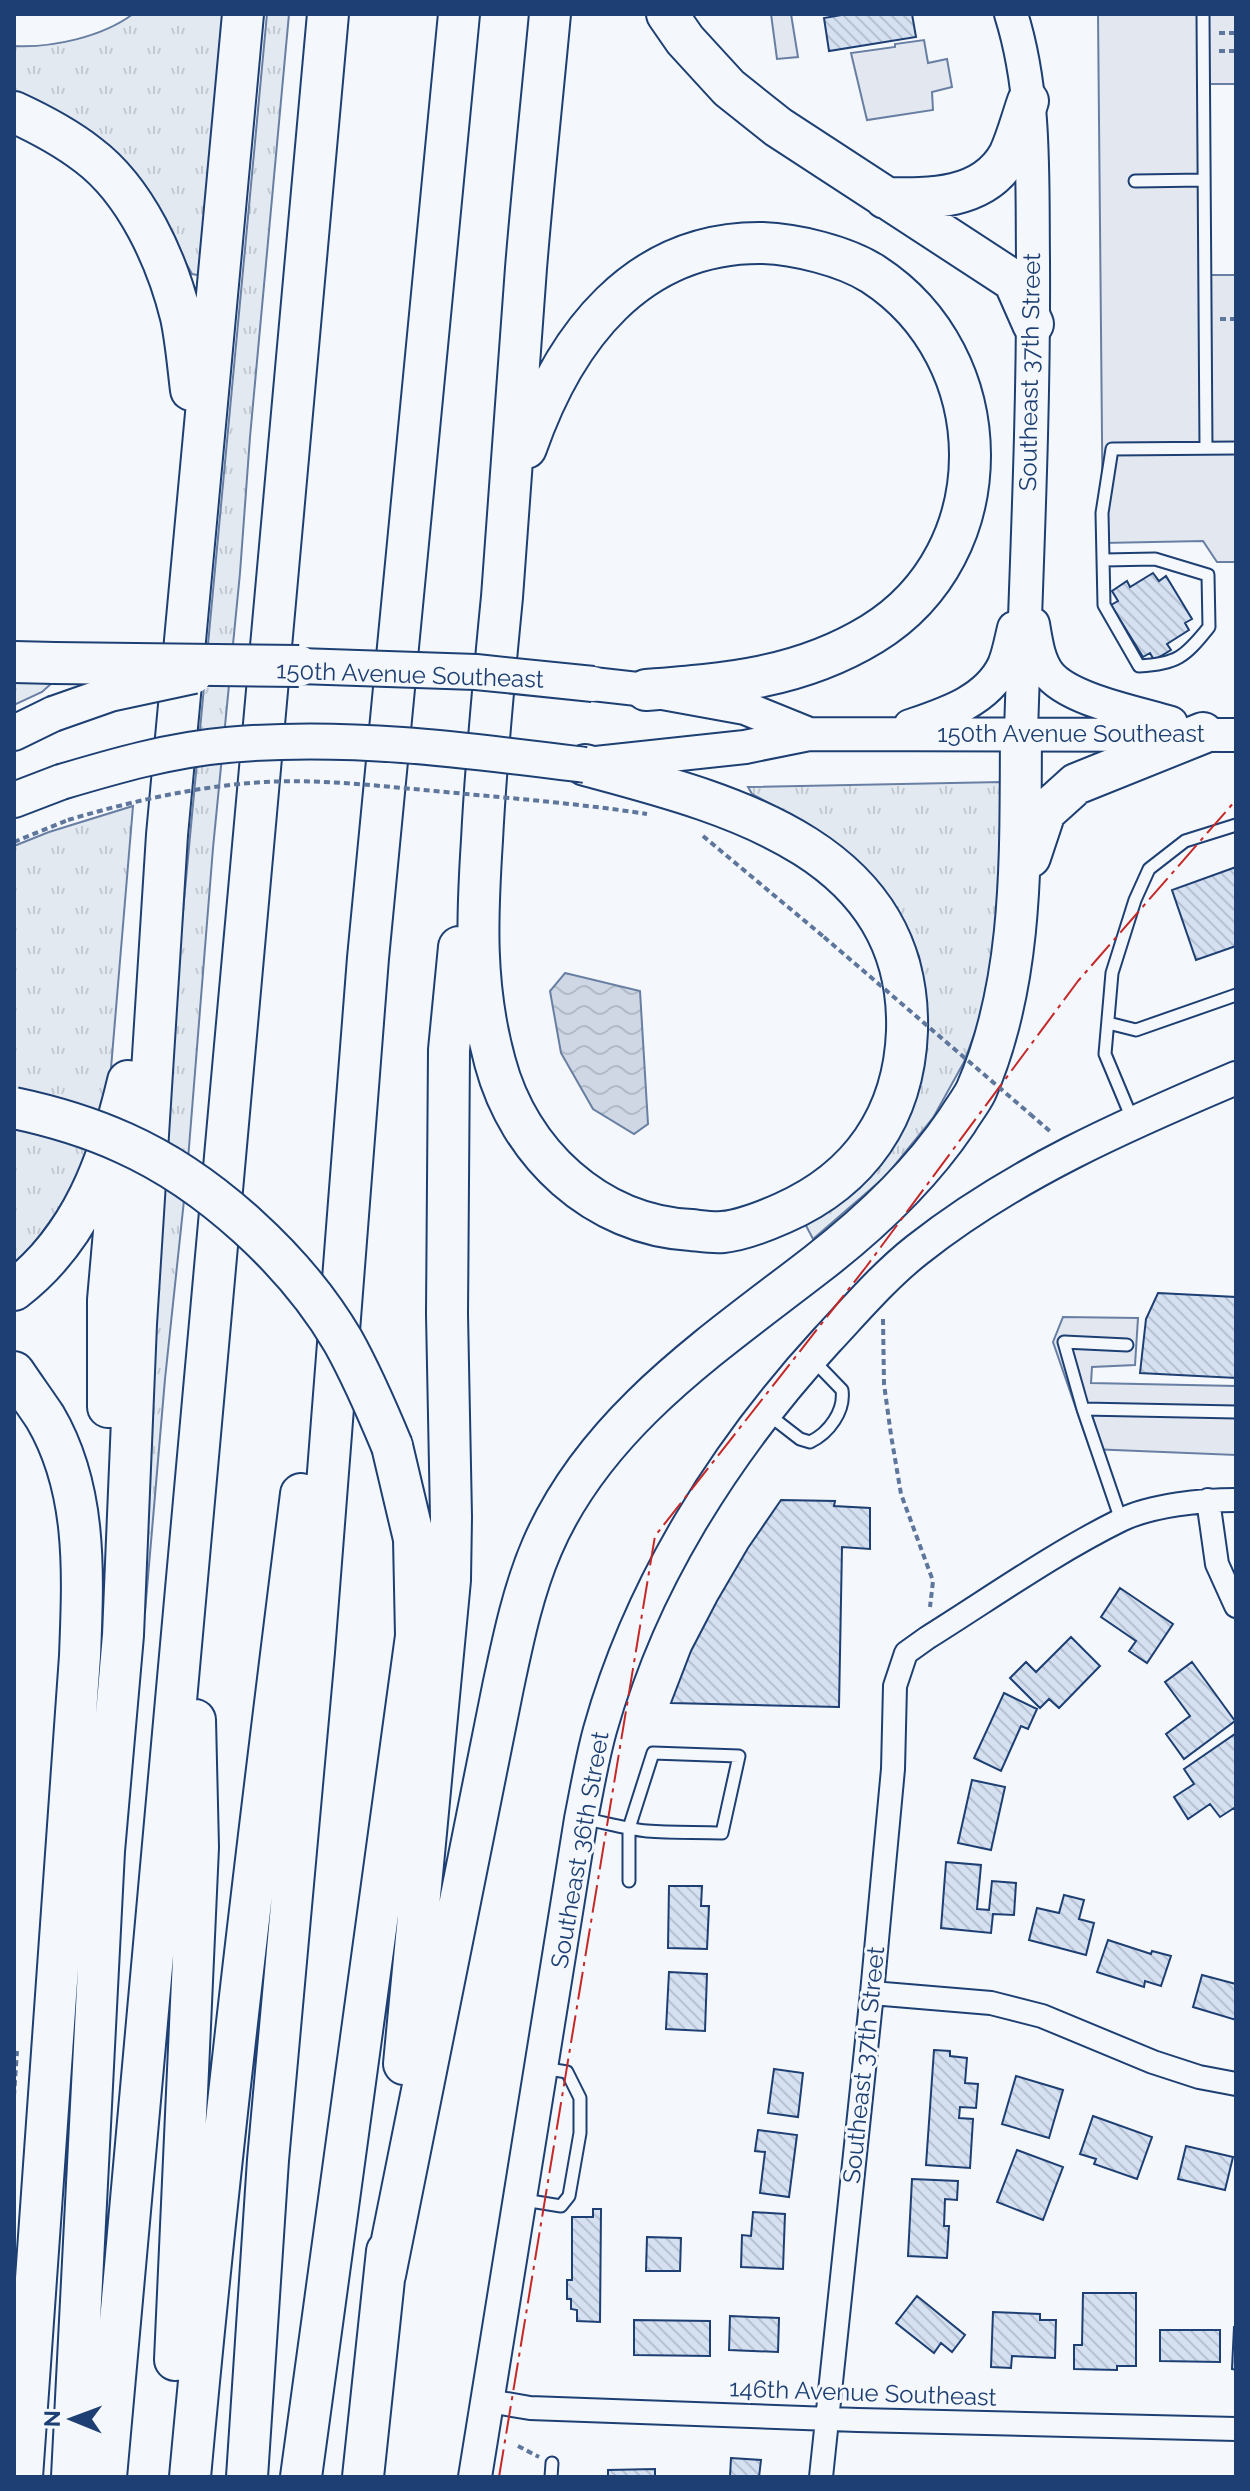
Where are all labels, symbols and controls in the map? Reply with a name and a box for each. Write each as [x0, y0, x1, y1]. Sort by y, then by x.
street label: Southeast 37th Street [1013, 253, 1046, 491]
street label: 150th Avenue Southeast [276, 655, 544, 694]
street label: 150th Avenue Southeast [937, 719, 1205, 748]
street label: Southeast 36th Street [544, 1729, 615, 1971]
street label: Southeast 37th Street [837, 1945, 890, 2185]
street label: 146th Avenue Southeast [729, 2373, 997, 2412]
north arrow [32, 2379, 112, 2459]
text: N [39, 2410, 65, 2427]

